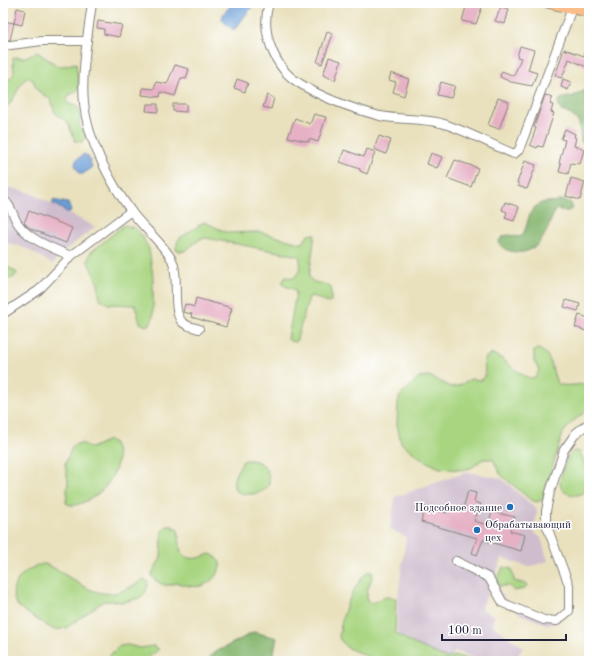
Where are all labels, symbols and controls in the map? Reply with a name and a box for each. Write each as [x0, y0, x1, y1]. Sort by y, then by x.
marker: Подсобное здание [505, 502, 515, 512]
place label: Подсобное здание [415, 503, 502, 514]
place label: Обрабатывающий цех [485, 520, 571, 544]
marker: Обрабатывающий цех [472, 525, 482, 535]
scale bar [442, 616, 566, 642]
text: 100 m [448, 625, 482, 637]

